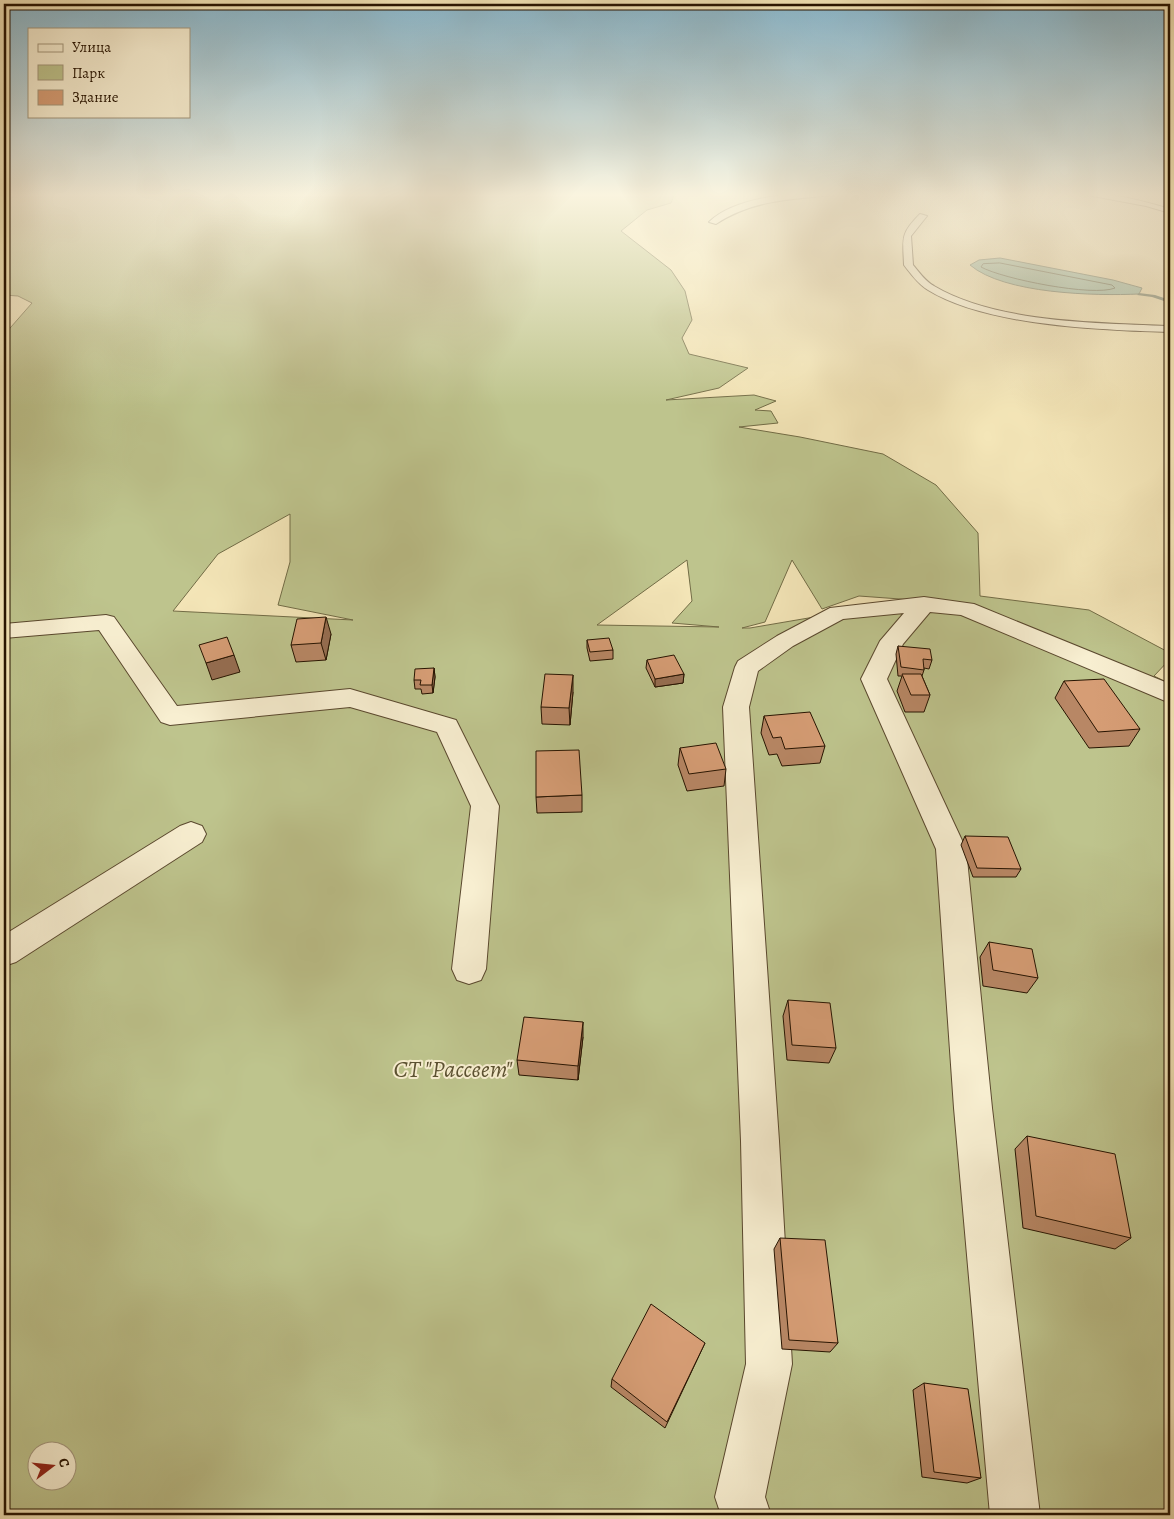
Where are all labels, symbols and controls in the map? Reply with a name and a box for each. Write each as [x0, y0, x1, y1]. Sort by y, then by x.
legend [28, 28, 190, 118]
text: Улица [72, 37, 111, 57]
text: Парк [72, 63, 105, 83]
text: Здание [72, 87, 119, 107]
park label: СТ "Рассвет" [394, 1053, 513, 1085]
north arrow [28, 1442, 78, 1492]
text: С [54, 1456, 74, 1470]

